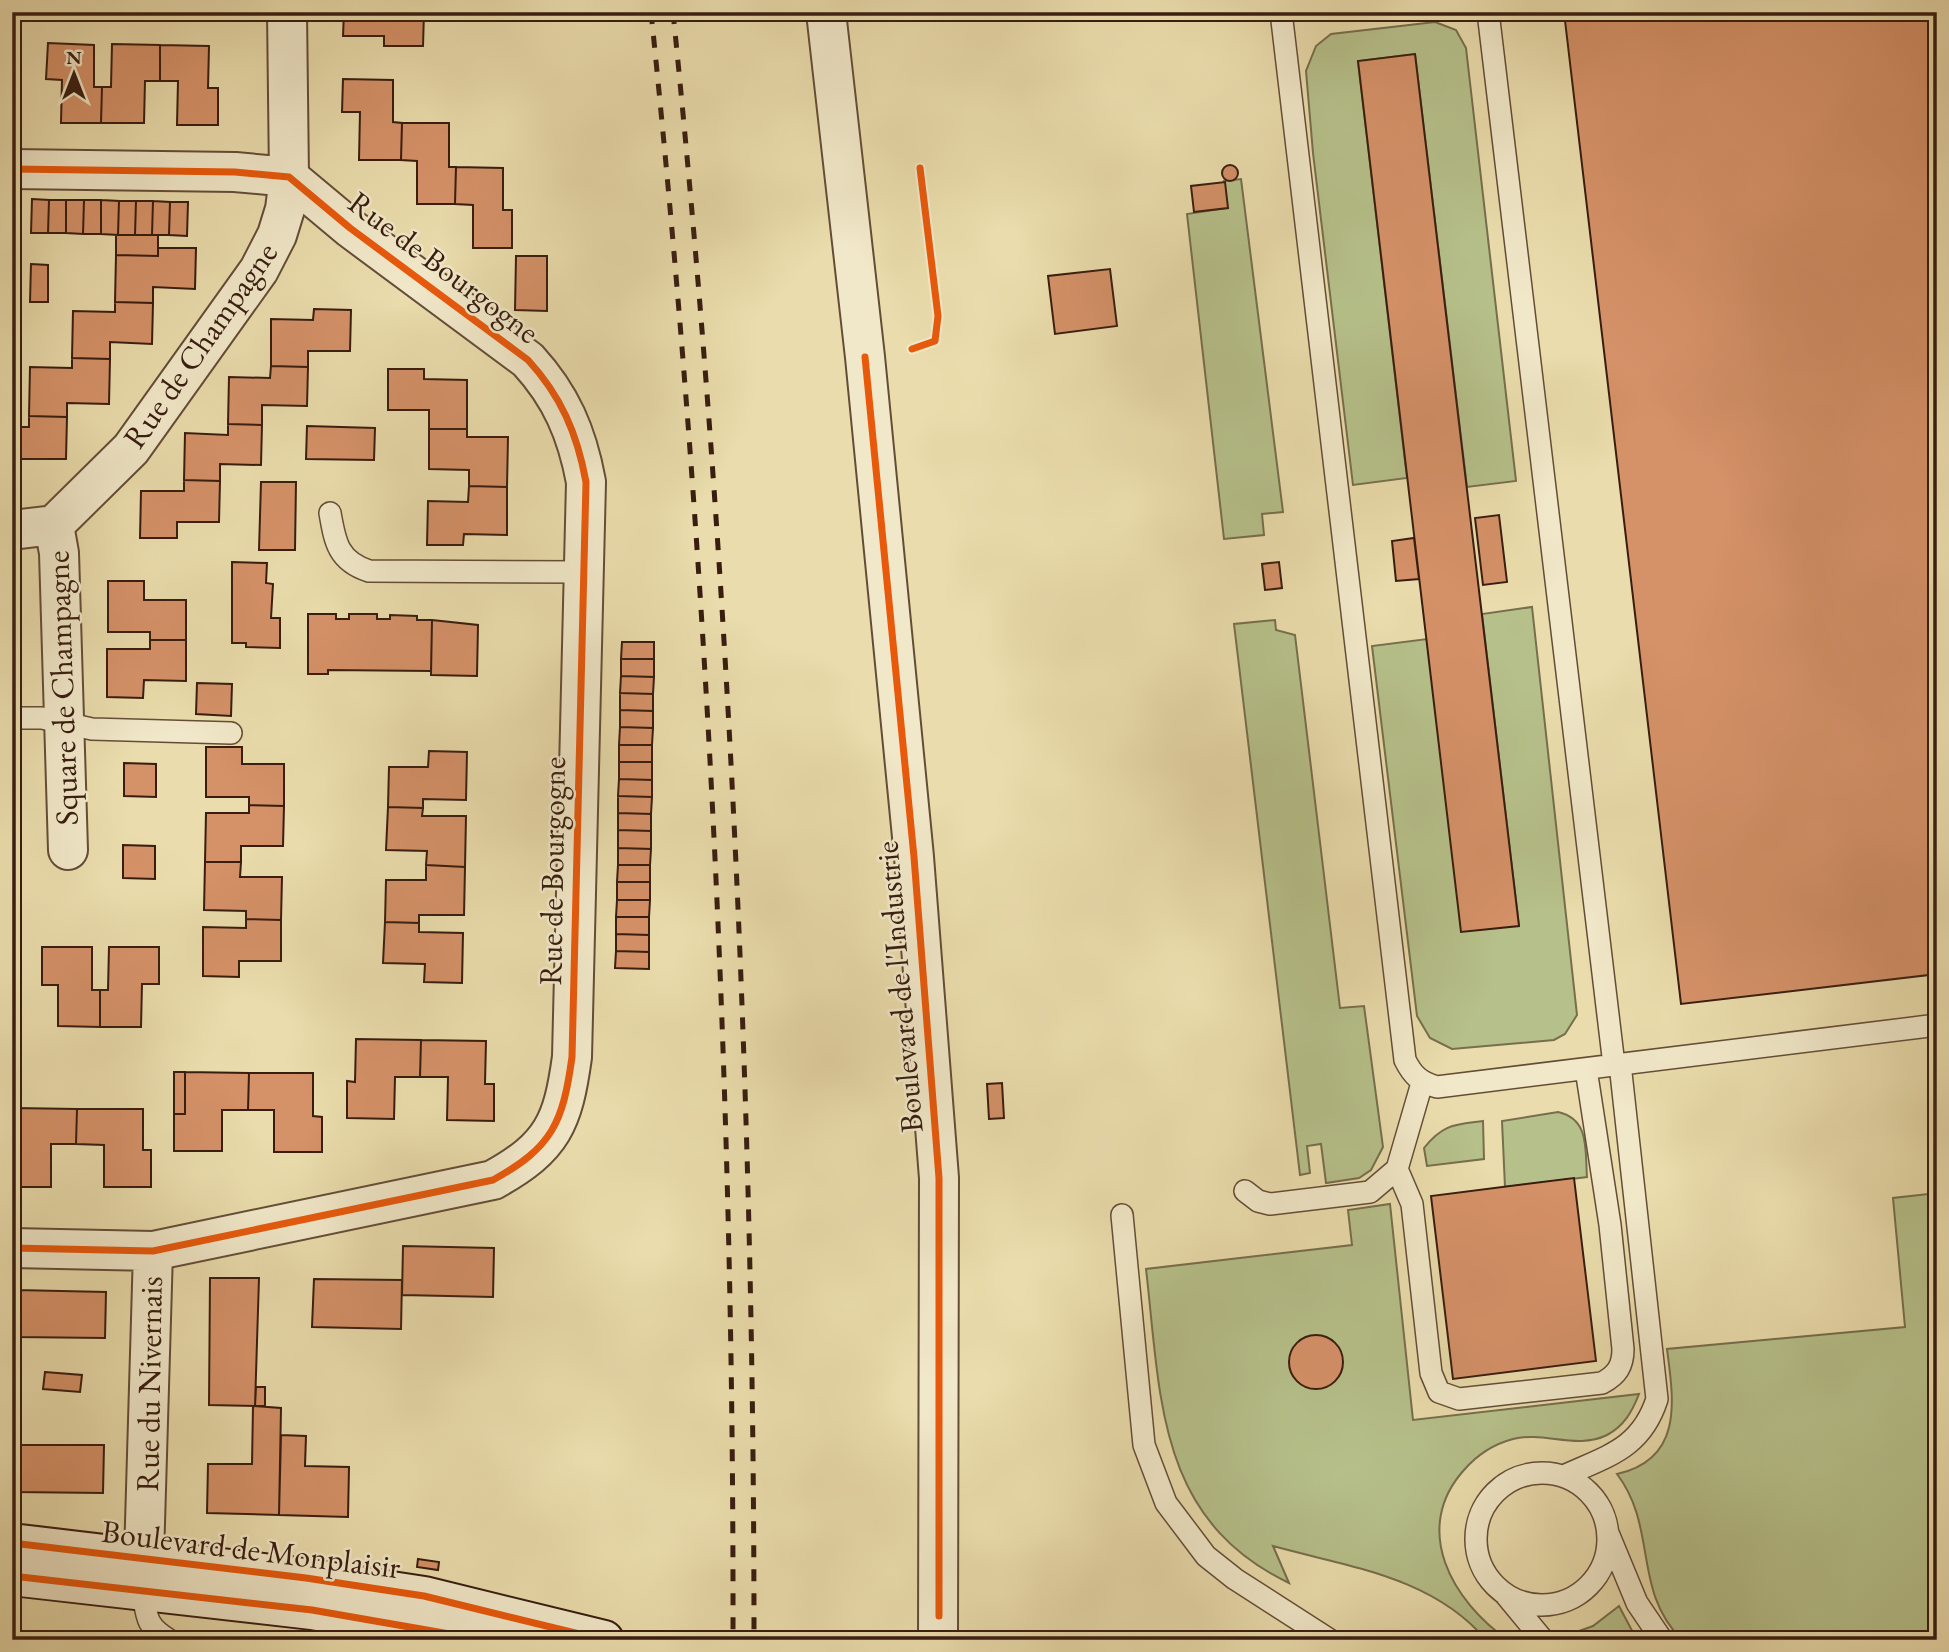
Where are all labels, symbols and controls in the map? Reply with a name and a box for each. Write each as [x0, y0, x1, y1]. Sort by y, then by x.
north arrow [38, 38, 108, 108]
text: N [66, 45, 82, 70]
street label: Rue de Bourgogne [340, 181, 548, 353]
street label: Rue de Champagne [113, 234, 287, 456]
street label: Square de Champagne [36, 550, 88, 826]
street label: Rue de Bourgogne [529, 756, 575, 986]
street label: Boulevard de l'Industrie [865, 839, 933, 1135]
street label: Rue du Nivernais [126, 1276, 172, 1492]
street label: Boulevard de Monplaisir [99, 1510, 403, 1588]

